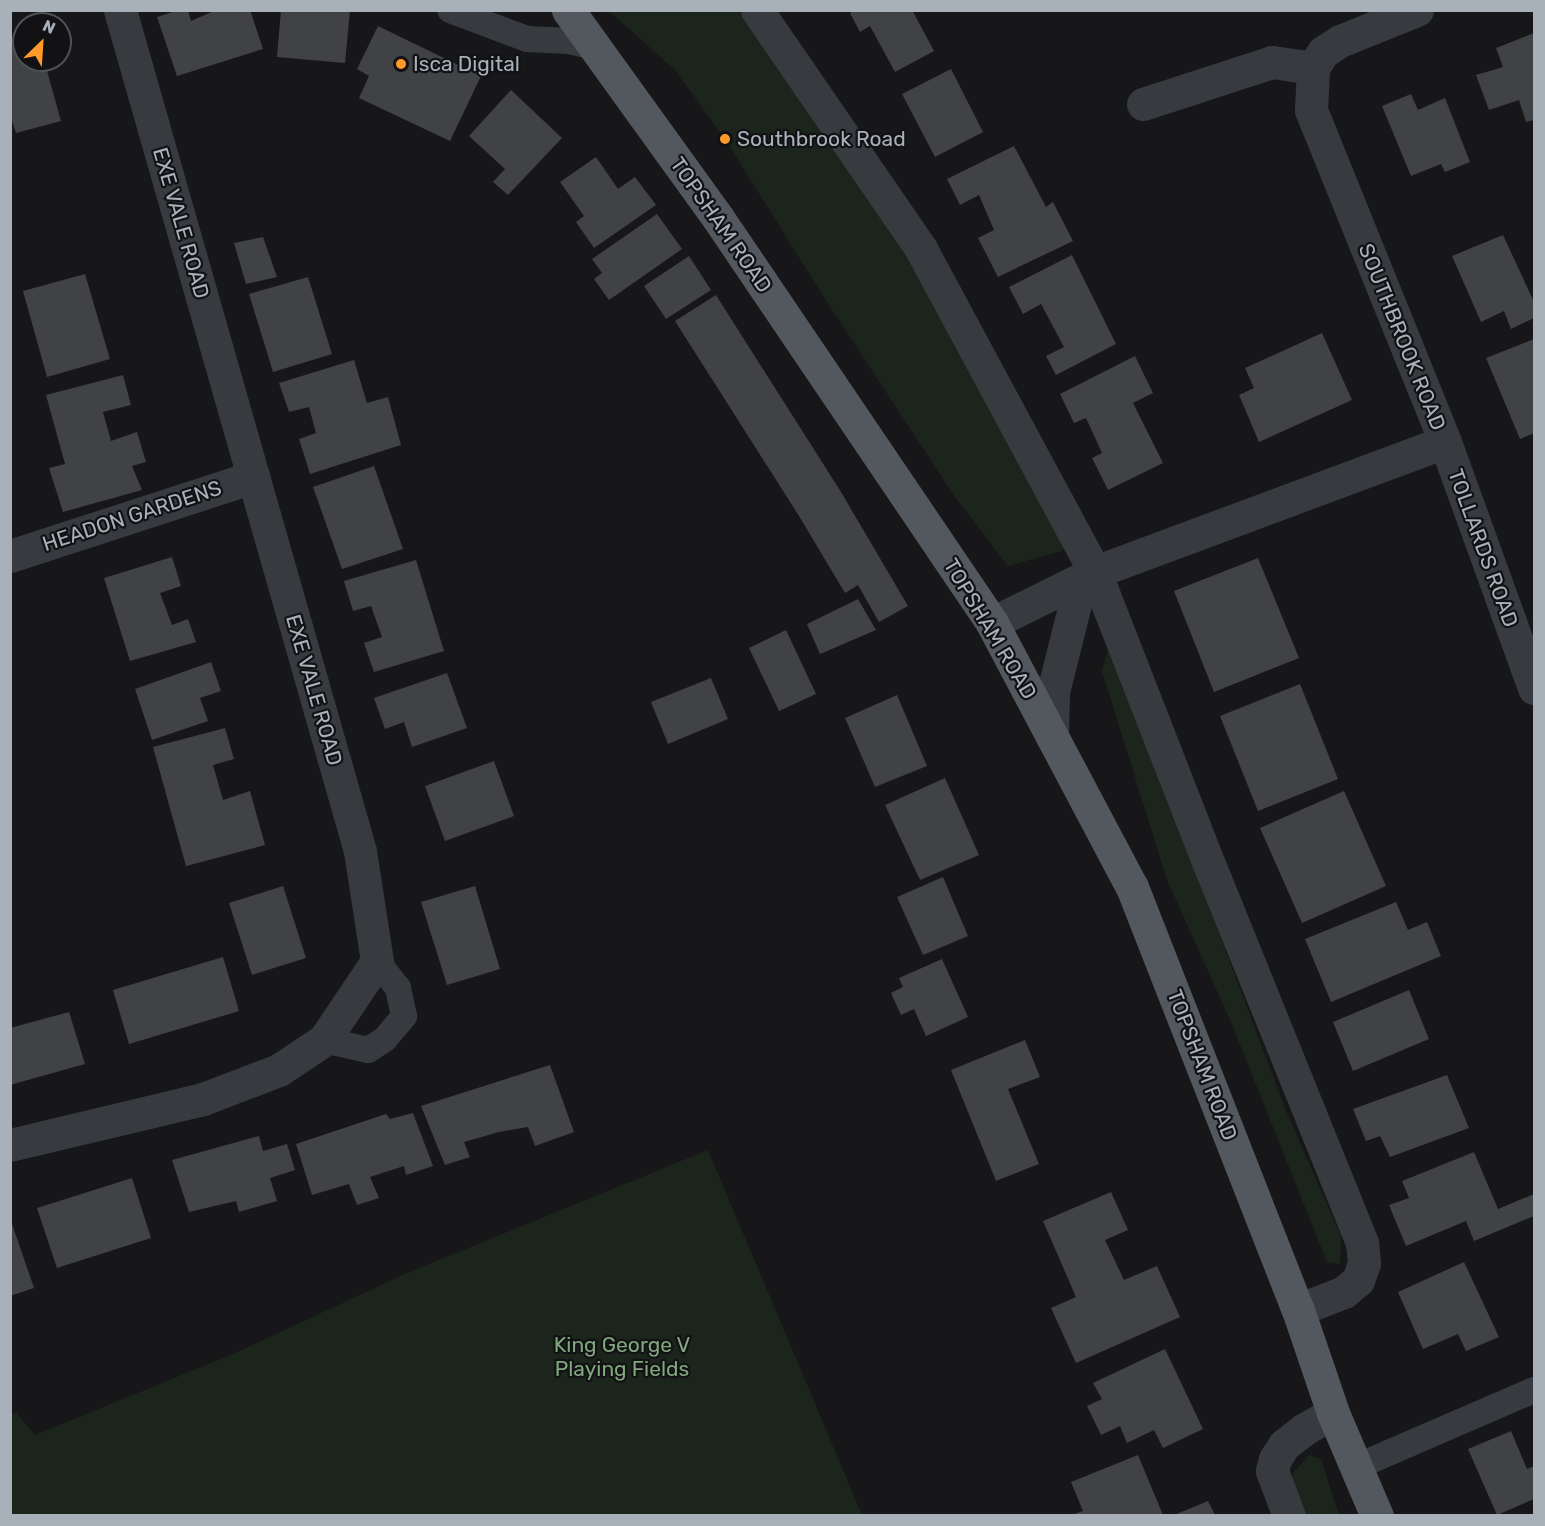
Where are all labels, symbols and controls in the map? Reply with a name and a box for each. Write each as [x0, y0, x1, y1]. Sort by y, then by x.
north arrow [12, 12, 72, 72]
text: N [40, 16, 58, 38]
place label: Isca Digital [413, 51, 520, 77]
marker: Isca Digital [394, 57, 408, 71]
place label: Southbrook Road [737, 126, 906, 152]
marker: Southbrook Road [718, 132, 732, 146]
street label: EXE VALE ROAD [147, 144, 215, 302]
street label: TOPSHAM ROAD [665, 152, 777, 298]
street label: SOUTHBROOK ROAD [1353, 240, 1451, 434]
street label: TOLLARDS ROAD [1443, 465, 1523, 631]
street label: HEADON GARDENS [39, 475, 225, 557]
street label: TOPSHAM ROAD [938, 554, 1042, 704]
street label: EXE VALE ROAD [280, 611, 348, 769]
street label: TOPSHAM ROAD [1162, 986, 1242, 1144]
park label: King George V Playing Fields [553, 1332, 691, 1382]

